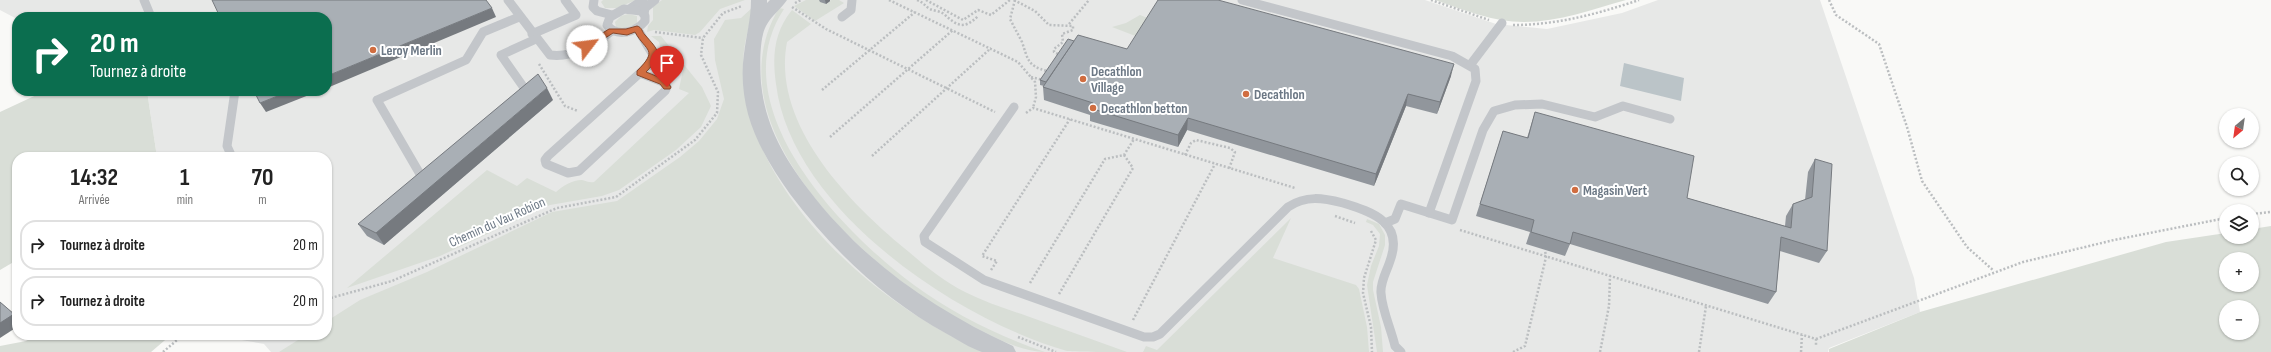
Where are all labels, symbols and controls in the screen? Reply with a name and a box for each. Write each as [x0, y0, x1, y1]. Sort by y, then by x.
position arrow [566, 25, 608, 67]
text: 20 m [90, 27, 139, 60]
icon: right [24, 28, 76, 80]
place label: Leroy Merlin [381, 42, 442, 59]
marker: Leroy Merlin [368, 45, 378, 55]
pin [650, 46, 684, 87]
icon: arrive [656, 52, 678, 74]
text: Tournez à droite [90, 61, 186, 82]
place label: Decathlon Village [1091, 63, 1142, 96]
marker: Decathlon Village [1078, 74, 1088, 84]
place label: Decathlon [1254, 86, 1305, 103]
marker: Decathlon [1241, 89, 1251, 99]
place label: Decathlon betton [1101, 100, 1188, 117]
marker: Decathlon betton [1088, 103, 1098, 113]
north arrow [2219, 108, 2259, 148]
map controls [2219, 108, 2259, 340]
button: search [2219, 156, 2259, 196]
text: 14:32 [71, 163, 118, 192]
text: 1 [180, 163, 190, 192]
text: 70 [252, 163, 273, 192]
place label: Magasin Vert [1583, 182, 1648, 199]
marker: Magasin Vert [1570, 185, 1580, 195]
text: Arrivée [79, 192, 110, 208]
text: min [177, 192, 193, 208]
text: m [258, 192, 267, 208]
street label: Chemin du Vau Robion [446, 193, 548, 251]
button: layers [2219, 204, 2259, 244]
icon: right [26, 234, 48, 256]
text: Tournez à droite [60, 236, 145, 255]
text: 20 m [293, 236, 318, 255]
button: + [2219, 252, 2259, 292]
icon: right [26, 290, 48, 312]
text: Tournez à droite [60, 292, 145, 311]
text: 20 m [293, 292, 318, 311]
button: − [2219, 300, 2259, 340]

